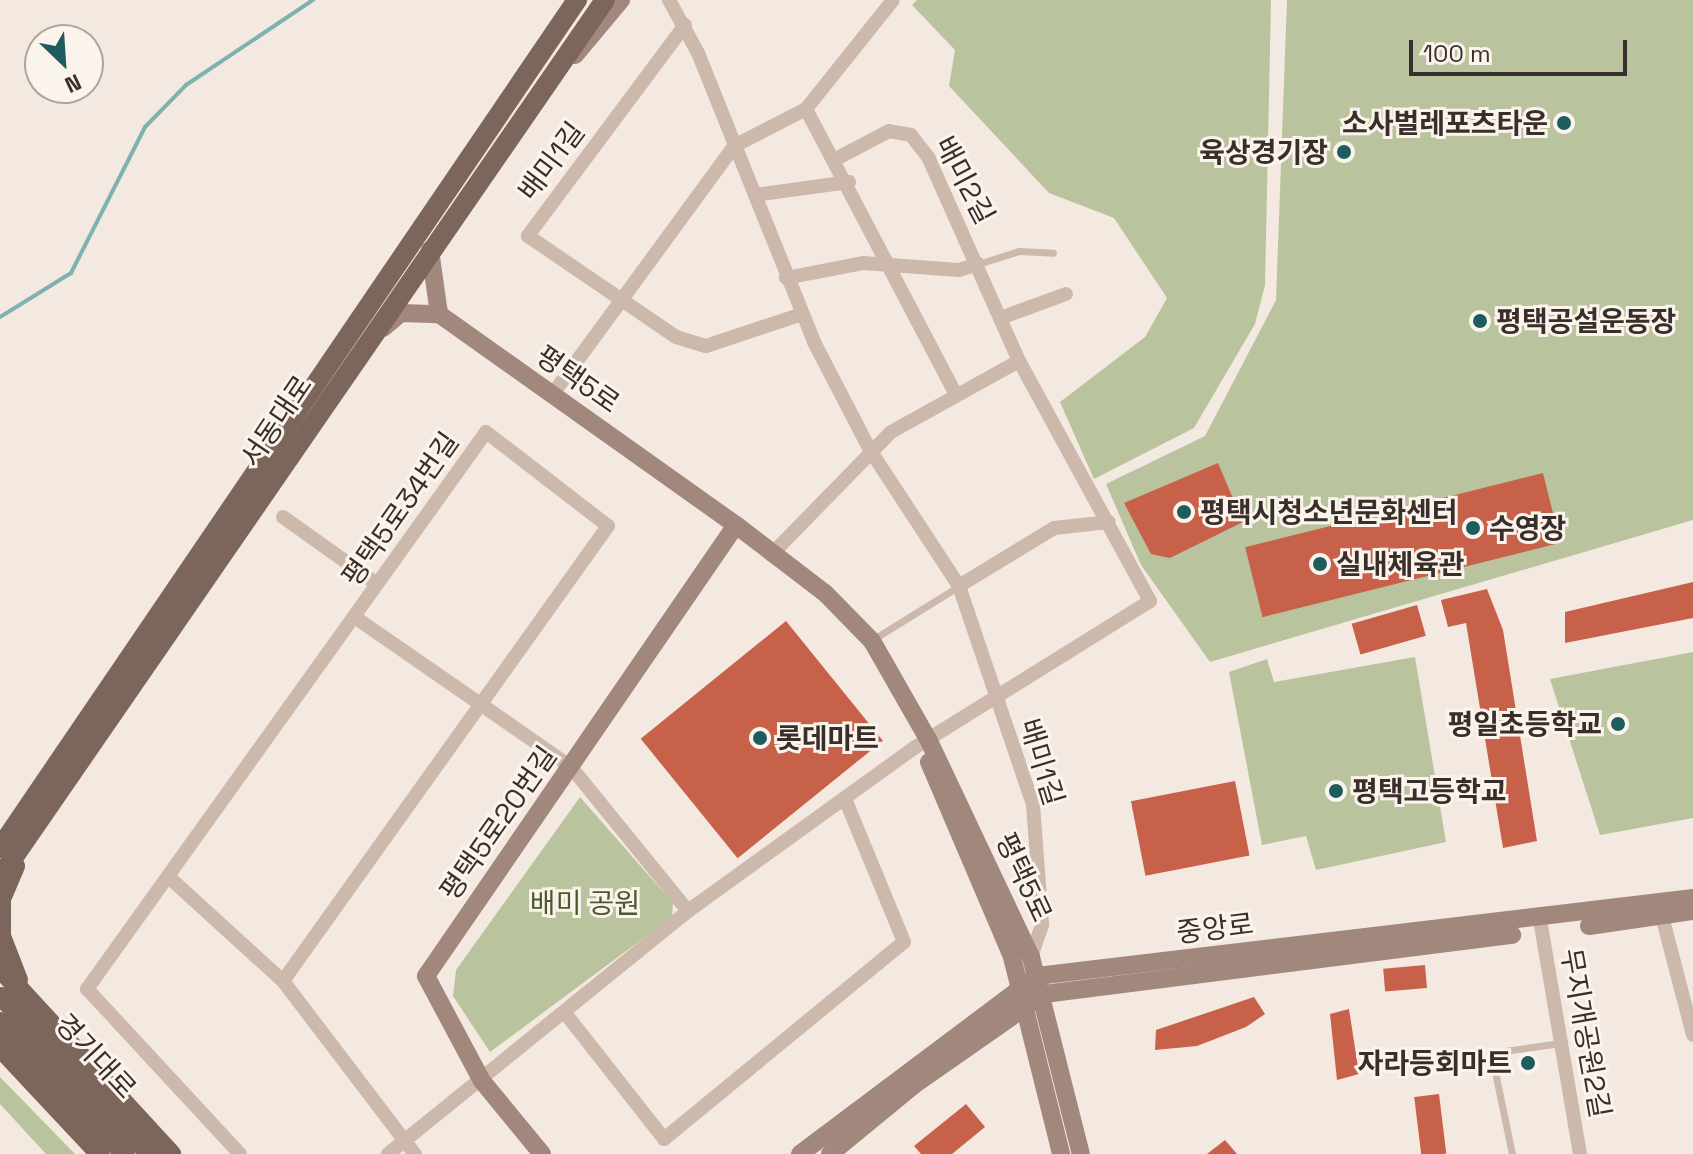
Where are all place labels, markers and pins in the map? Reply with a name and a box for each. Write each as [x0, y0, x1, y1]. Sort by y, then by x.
place label: 소사벌레포츠타운 [1342, 106, 1548, 140]
marker: 소사벌레포츠타운 [1555, 114, 1573, 132]
place label: 육상경기장 [1199, 135, 1328, 169]
marker: 육상경기장 [1335, 143, 1353, 161]
place label: 평택공설운동장 [1496, 304, 1676, 338]
marker: 평택공설운동장 [1471, 312, 1489, 330]
place label: 평택시청소년문화센터 [1200, 495, 1458, 529]
marker: 평택시청소년문화센터 [1175, 503, 1193, 521]
place label: 수영장 [1489, 511, 1566, 545]
marker: 수영장 [1464, 519, 1482, 537]
place label: 실내체육관 [1336, 547, 1465, 581]
marker: 실내체육관 [1311, 555, 1329, 573]
place label: 평일초등학교 [1447, 707, 1602, 741]
marker: 평일초등학교 [1609, 715, 1627, 733]
place label: 롯데마트 [776, 721, 879, 755]
marker: 롯데마트 [751, 729, 769, 747]
place label: 평택고등학교 [1352, 774, 1507, 808]
marker: 평택고등학교 [1327, 782, 1345, 800]
place label: 자라등회마트 [1357, 1046, 1512, 1080]
marker: 자라등회마트 [1519, 1054, 1537, 1072]

